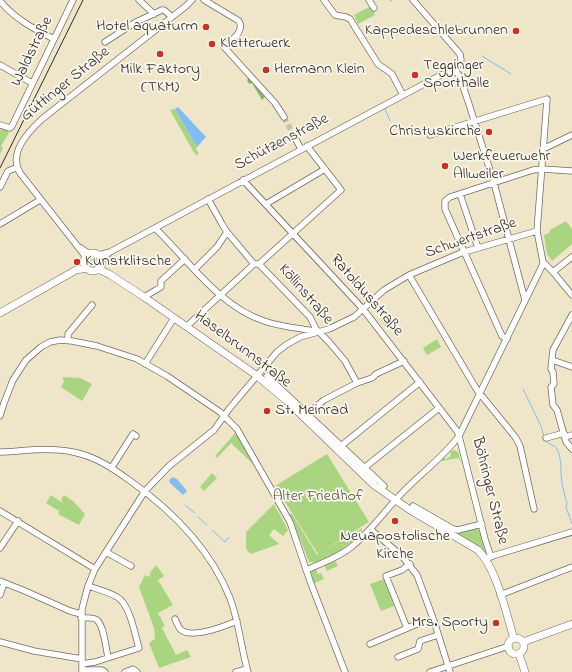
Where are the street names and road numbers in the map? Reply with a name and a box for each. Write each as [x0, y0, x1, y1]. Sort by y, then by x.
street label: Waldstraße [8, 14, 58, 90]
street label: Güttinger Straße [18, 43, 114, 127]
street label: Schützenstraße [232, 110, 332, 176]
street label: Schwertstraße [423, 214, 519, 264]
street label: Ratoldusstraße [325, 251, 407, 341]
street label: Köllinstraße [273, 261, 337, 329]
street label: Haselbrunnstraße [190, 307, 294, 393]
street label: Böhringer Straße [466, 435, 512, 547]

